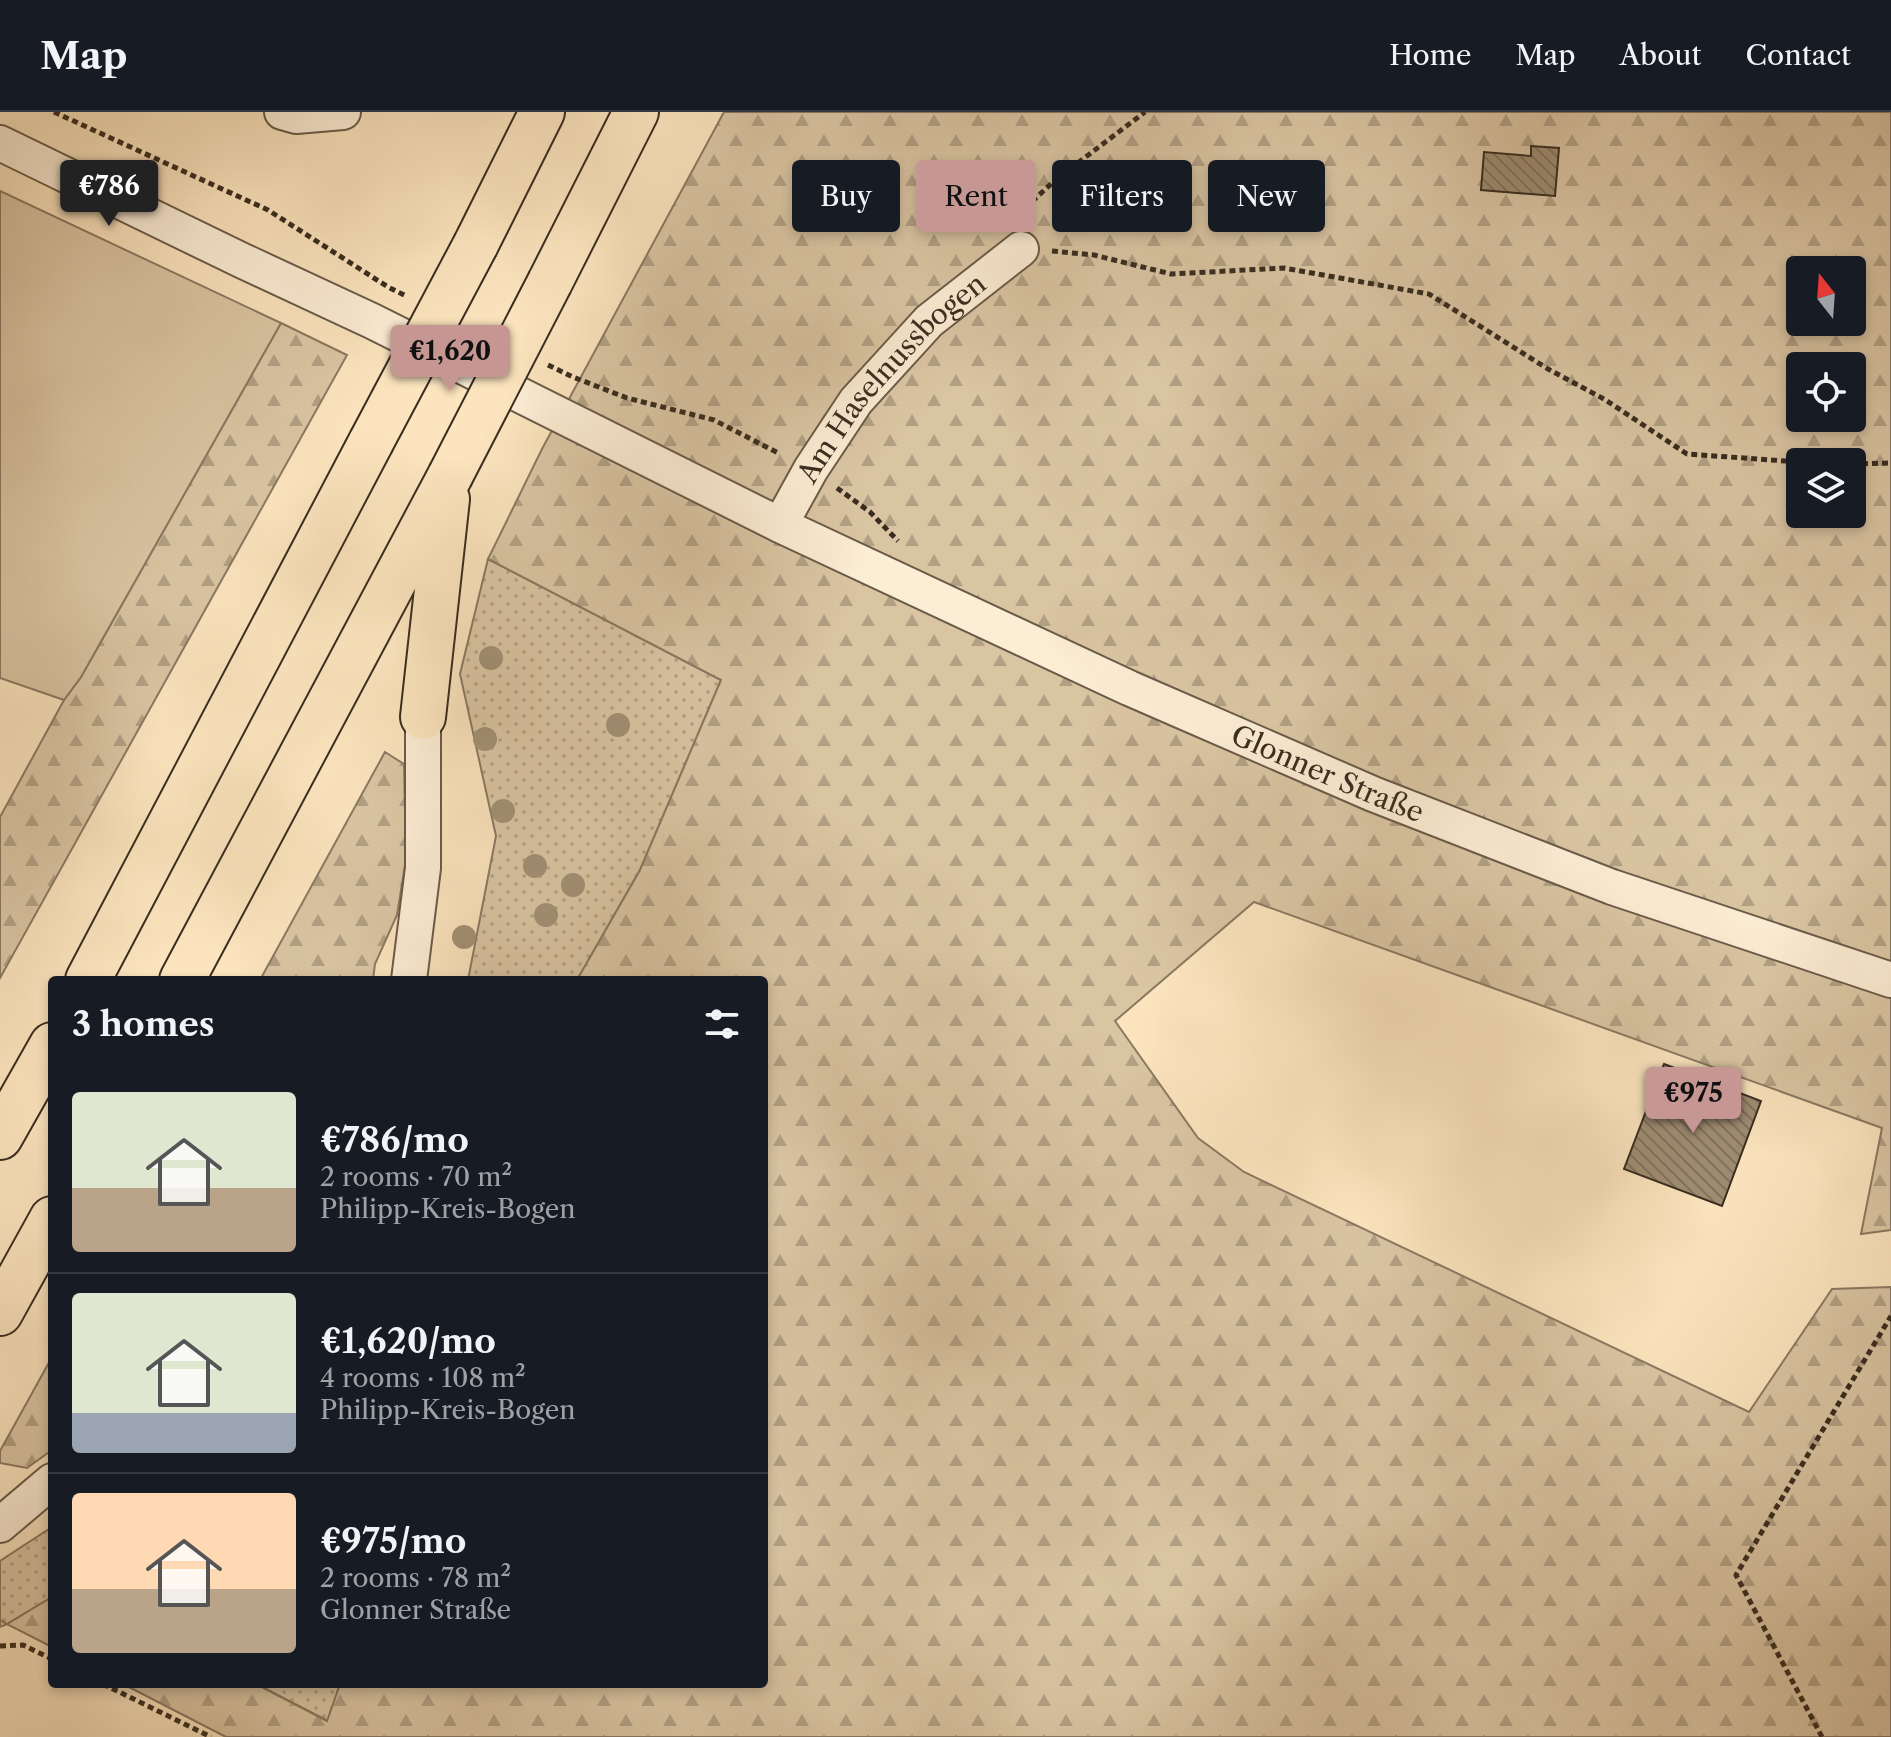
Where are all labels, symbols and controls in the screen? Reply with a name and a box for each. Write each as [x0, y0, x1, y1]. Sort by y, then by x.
text: Map [40, 32, 128, 79]
text: Home [1389, 38, 1471, 72]
text: Map [1515, 38, 1575, 72]
text: About [1619, 38, 1701, 72]
text: Contact [1745, 38, 1851, 72]
pin: €786 [62, 160, 156, 228]
chip: Buy [792, 160, 900, 232]
chip: Rent [916, 160, 1036, 232]
chip: Filters [1052, 160, 1192, 232]
chip: New [1208, 160, 1325, 232]
text: €786 [78, 170, 140, 202]
north arrow [1786, 256, 1866, 336]
map controls [1786, 256, 1866, 528]
street label: Am Haselnussbogen [789, 266, 992, 490]
pin: €1,620 [385, 325, 515, 393]
text: €1,620 [409, 335, 491, 367]
button: locate [1786, 352, 1866, 432]
button: layers [1786, 448, 1866, 528]
street label: Glonner Straße [1226, 718, 1429, 829]
icon: filters [700, 1002, 744, 1046]
text: 3 homes [72, 1003, 215, 1045]
pin: €975 [1646, 1067, 1740, 1135]
text: €975 [1663, 1077, 1723, 1109]
text: €786/mo [320, 1119, 469, 1161]
icon: home [136, 1124, 232, 1220]
text: 2 rooms · 70 m² [320, 1161, 512, 1193]
text: Philipp-Kreis-Bogen [320, 1193, 576, 1225]
text: €1,620/mo [320, 1320, 496, 1362]
icon: home [136, 1325, 232, 1421]
text: 4 rooms · 108 m² [320, 1362, 526, 1394]
text: Philipp-Kreis-Bogen [320, 1394, 576, 1426]
text: €975/mo [320, 1520, 466, 1562]
icon: home [136, 1525, 232, 1621]
text: 2 rooms · 78 m² [320, 1562, 511, 1594]
text: Glonner Straße [320, 1594, 511, 1626]

